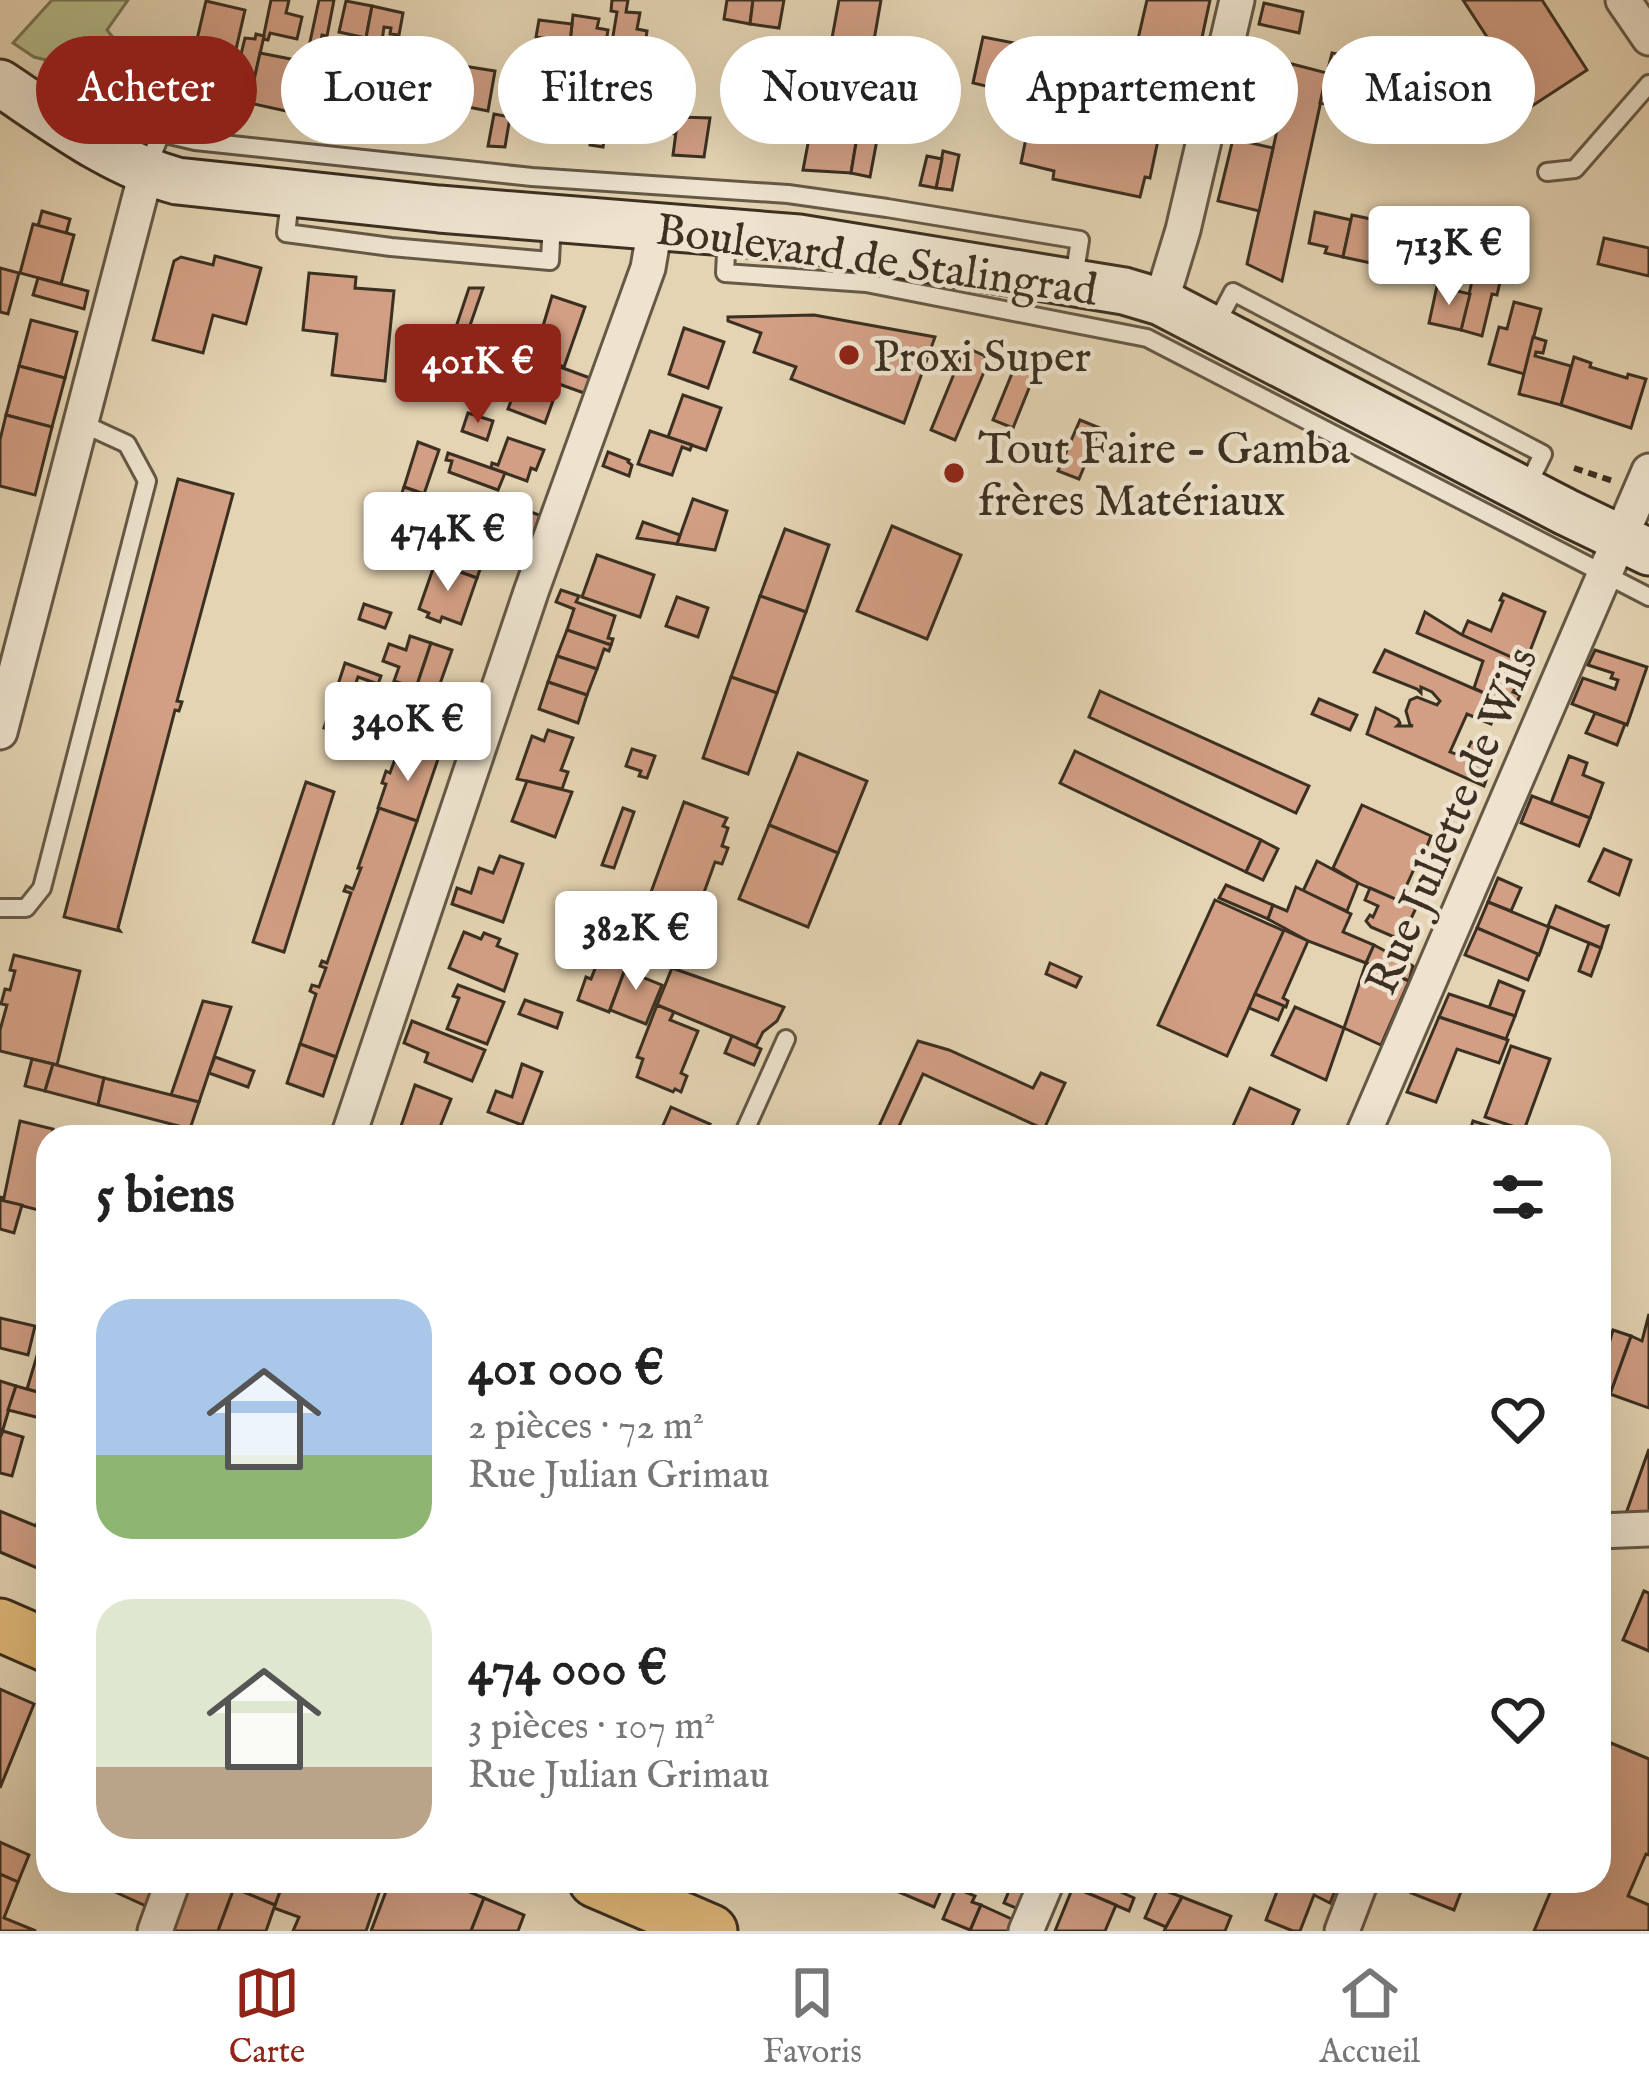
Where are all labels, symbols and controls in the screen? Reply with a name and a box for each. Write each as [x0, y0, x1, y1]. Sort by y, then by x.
chip: Acheter [36, 36, 257, 144]
chip: Louer [281, 36, 474, 144]
chip: Filtres [498, 36, 696, 144]
chip: Nouveau [720, 36, 961, 144]
chip: Appartement [985, 36, 1298, 144]
chip: Maison [1322, 36, 1535, 144]
street label: Boulevard de Stalingrad [652, 202, 1102, 321]
pin: 713K € [1351, 206, 1547, 308]
text: 713K € [1396, 220, 1502, 269]
pin: 401K € [380, 324, 576, 426]
place label: Proxi Super [873, 330, 1091, 387]
text: 401K € [422, 338, 534, 387]
marker: Proxi Super [836, 342, 862, 368]
place label: Tout Faire - Gamba frères Matériaux [978, 422, 1350, 531]
marker: Tout Faire - Gamba frères Matériaux [941, 460, 967, 486]
pin: 474K € [350, 492, 546, 594]
text: 474K € [391, 506, 505, 555]
street label: Rue Juliette de Wils [1354, 639, 1552, 1004]
pin: 340K € [310, 682, 506, 784]
text: 340K € [352, 696, 464, 745]
pin: 382K € [538, 891, 734, 993]
text: 382K € [582, 905, 690, 954]
icon: filters [1485, 1164, 1551, 1230]
text: 5 biens [96, 1165, 235, 1230]
text: 401 000 € [468, 1338, 664, 1403]
icon: home [192, 1347, 336, 1491]
icon: heart [1485, 1386, 1551, 1452]
text: 2 pièces · 72 m² [468, 1403, 704, 1452]
text: Rue Julian Grimau [468, 1452, 769, 1501]
text: 474 000 € [468, 1638, 667, 1703]
icon: home [192, 1647, 336, 1791]
icon: heart [1485, 1686, 1551, 1752]
text: 3 pièces · 107 m² [468, 1703, 715, 1752]
text: Rue Julian Grimau [468, 1752, 769, 1801]
tab: Carte [229, 1960, 305, 2074]
tab: Favoris [763, 1960, 862, 2074]
tab: Accueil [1319, 1960, 1420, 2074]

